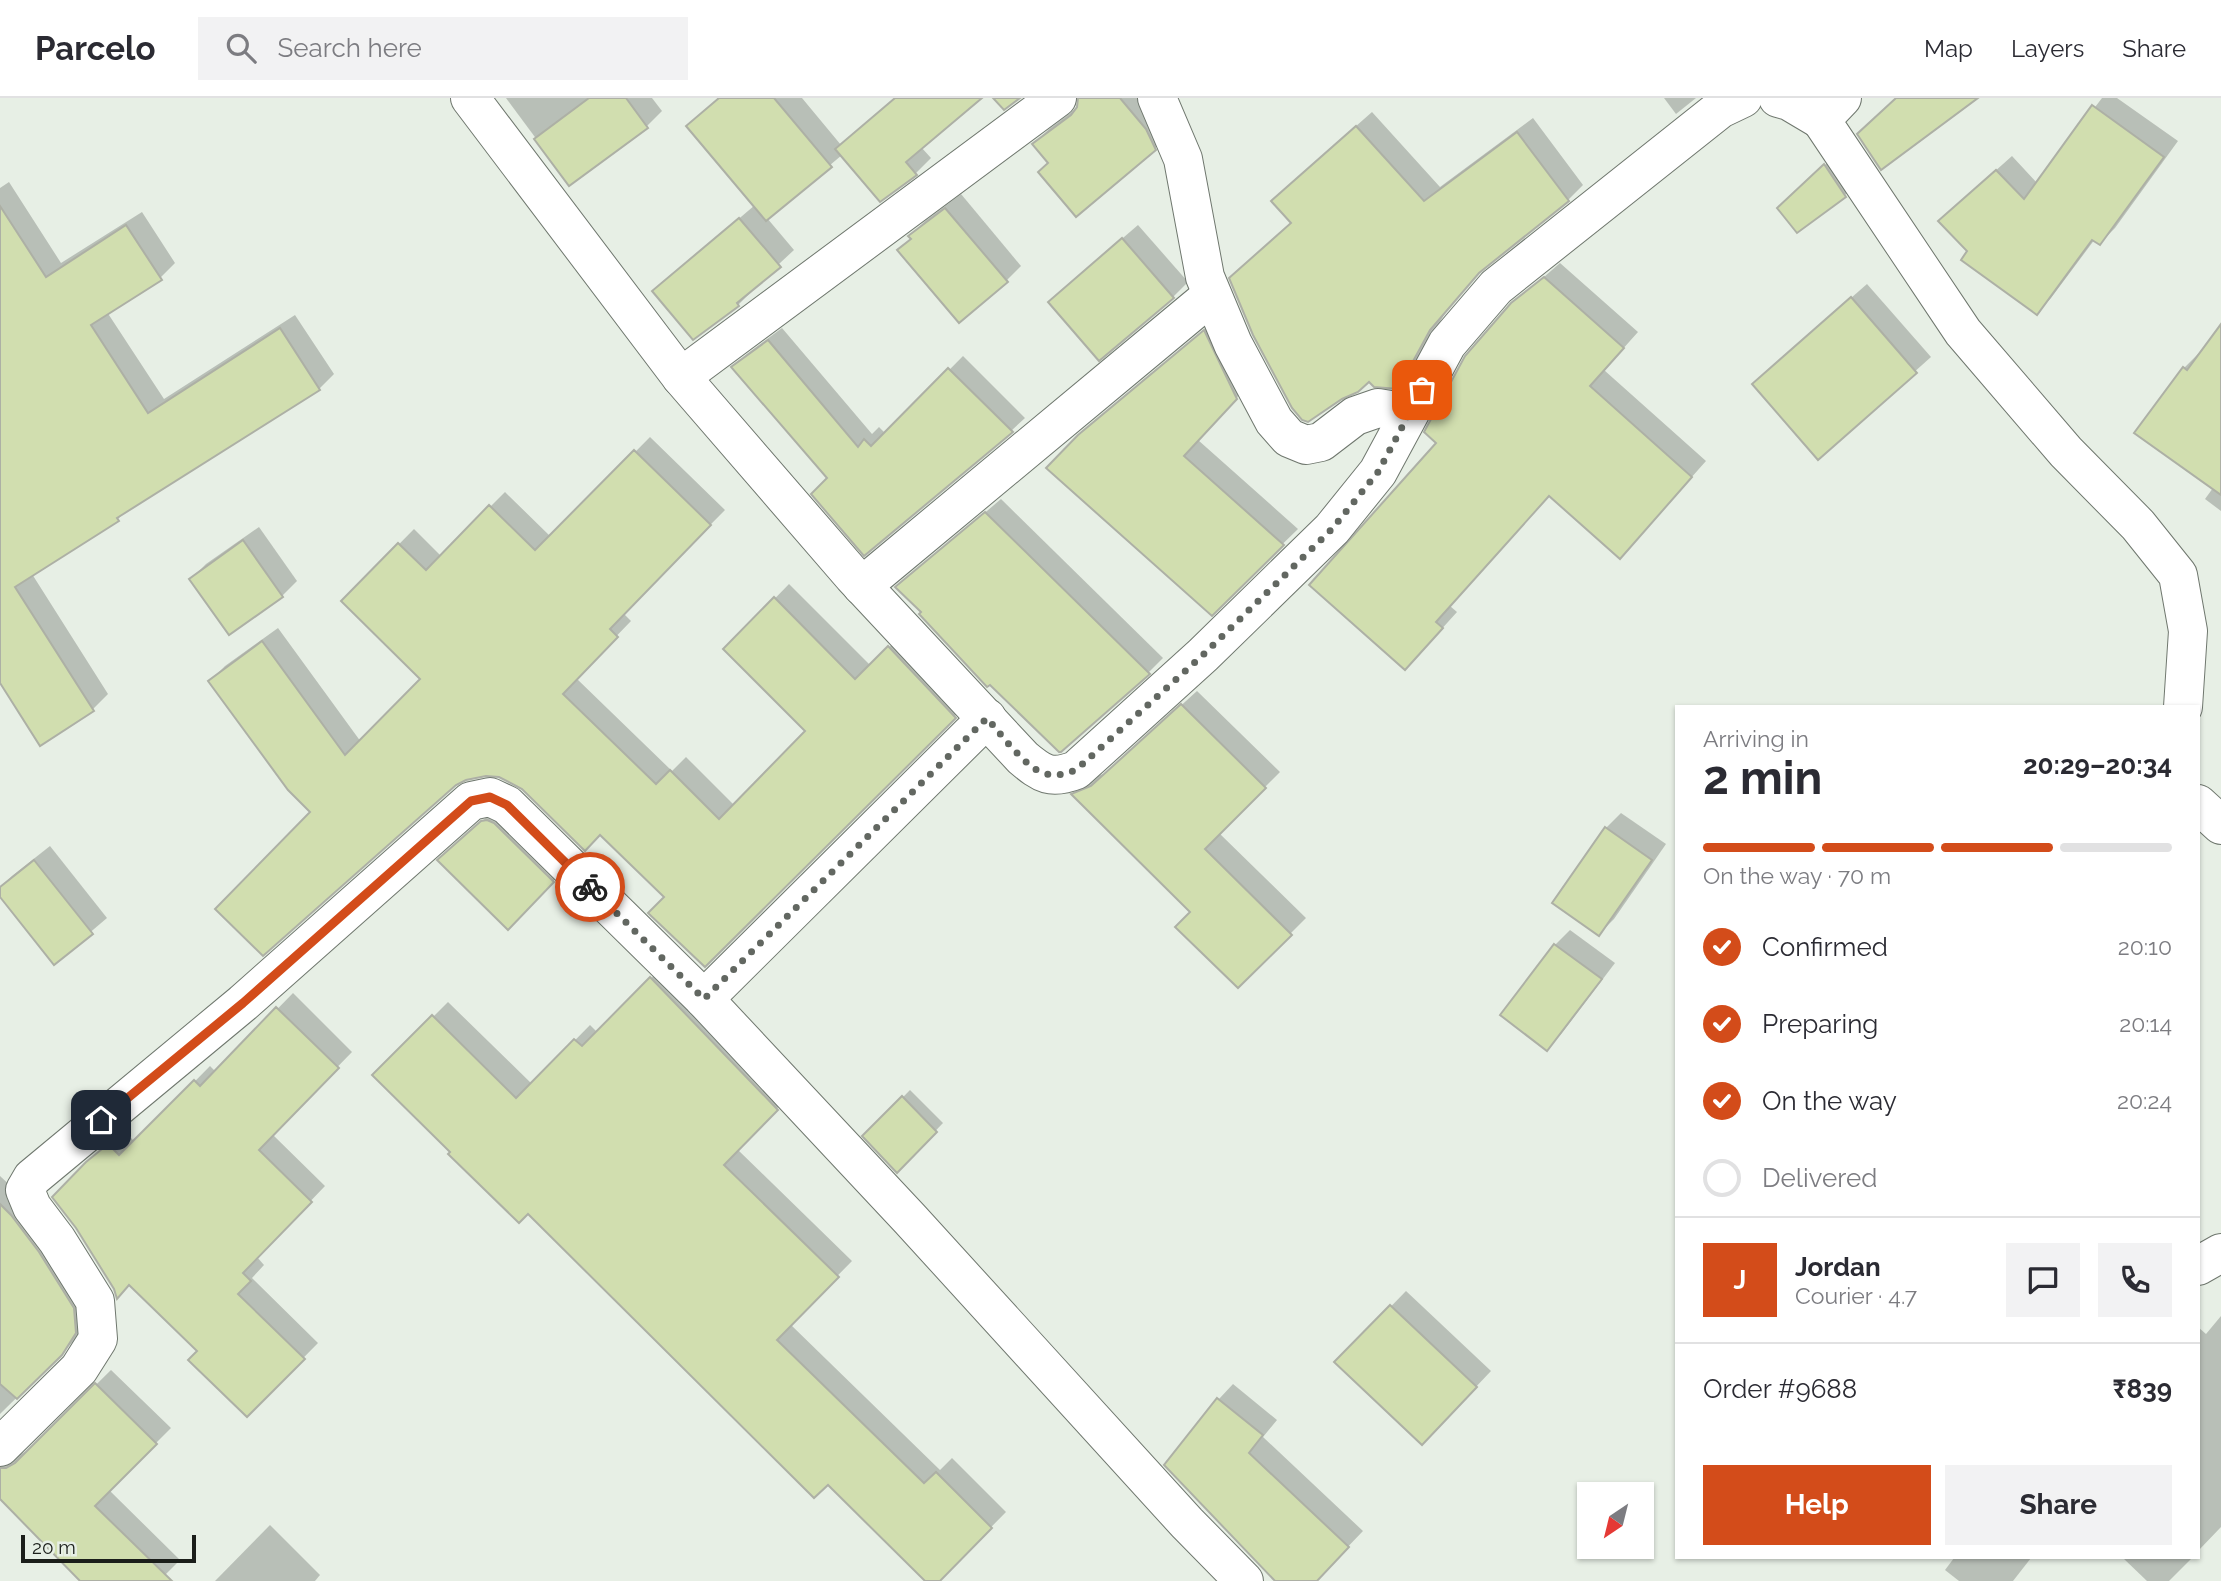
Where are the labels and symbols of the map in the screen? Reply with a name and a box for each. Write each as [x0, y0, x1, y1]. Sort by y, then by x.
pin [1392, 360, 1452, 420]
courier [555, 852, 625, 922]
pin [71, 1090, 131, 1150]
north arrow [1577, 1482, 1654, 1559]
scale bar [21, 1532, 196, 1564]

